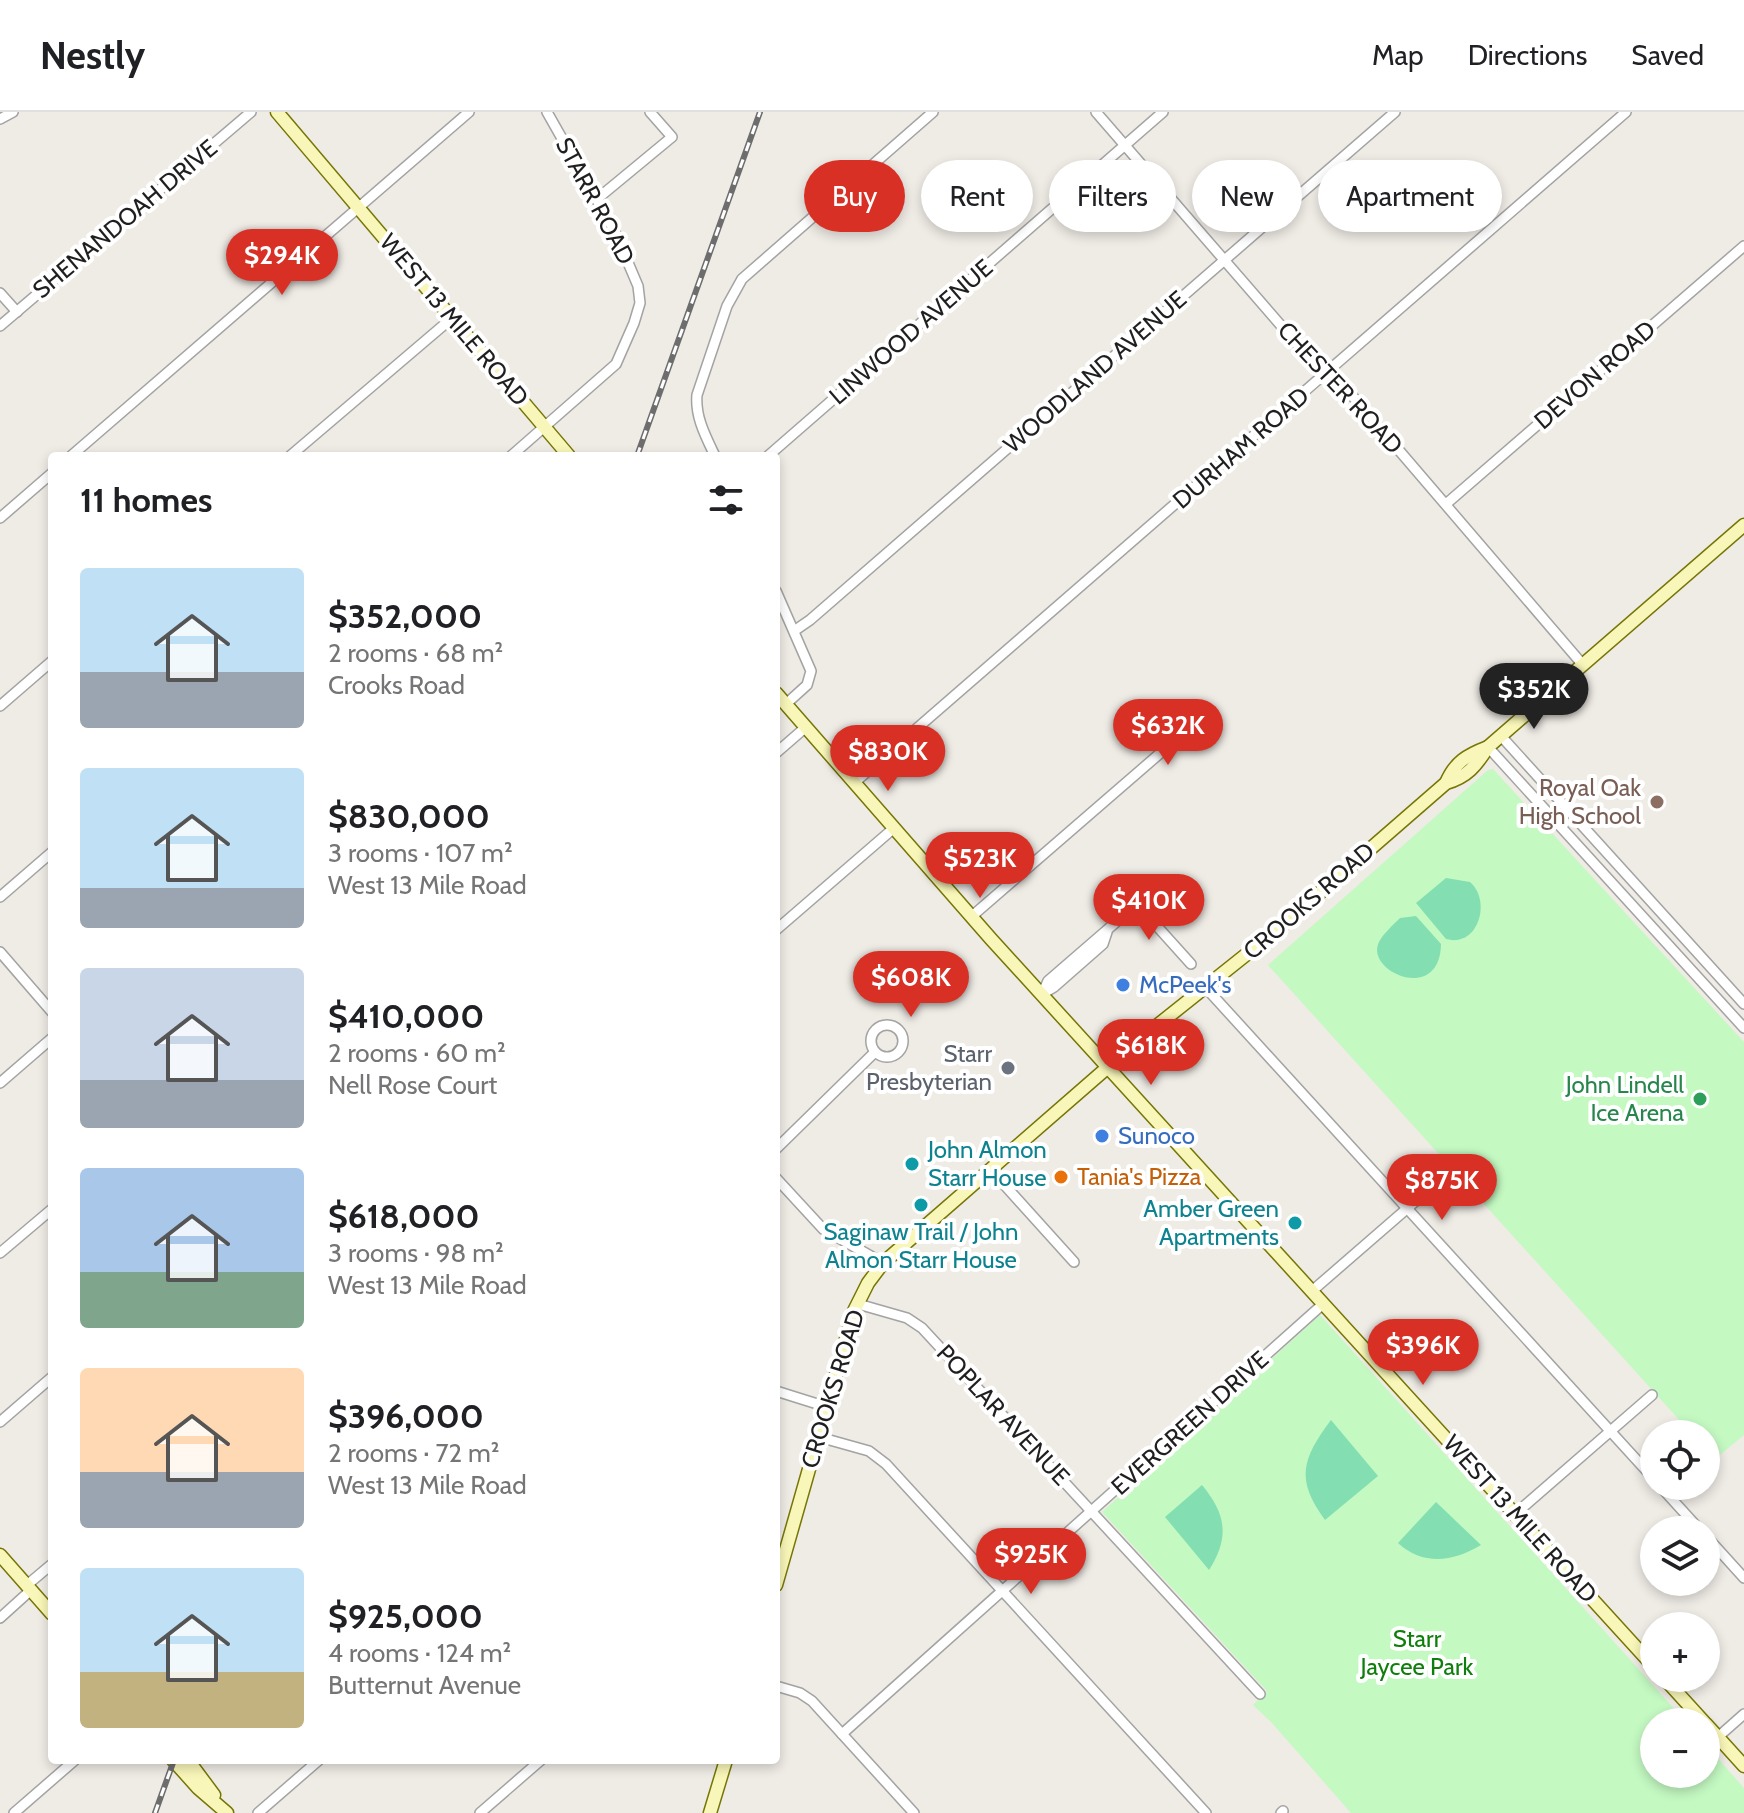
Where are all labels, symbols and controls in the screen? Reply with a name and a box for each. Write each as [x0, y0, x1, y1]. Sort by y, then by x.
text: Nestly [40, 32, 145, 79]
text: Map [1372, 38, 1424, 72]
text: Directions [1468, 38, 1587, 72]
text: Saved [1631, 38, 1704, 72]
street label: STARR ROAD [550, 132, 641, 269]
street label: SHENANDOAH DRIVE [27, 133, 223, 304]
chip: Buy [804, 160, 905, 232]
chip: Rent [921, 160, 1033, 232]
chip: Filters [1049, 160, 1176, 232]
chip: New [1192, 160, 1302, 232]
chip: Apartment [1318, 160, 1502, 232]
street label: WEST 13 MILE ROAD [374, 228, 535, 412]
pin: $294K [226, 229, 338, 297]
text: $294K [244, 239, 320, 271]
street label: LINWOOD AVENUE [823, 253, 998, 410]
street label: WOODLAND AVENUE [997, 284, 1192, 459]
street label: DEVON ROAD [1528, 314, 1661, 435]
street label: CHESTER ROAD [1272, 316, 1409, 460]
street label: DURHAM ROAD [1167, 381, 1315, 515]
icon: filters [704, 478, 748, 522]
text: 11 homes [80, 479, 212, 521]
text: $352,000 [328, 595, 482, 637]
icon: home [144, 600, 240, 696]
text: 2 rooms · 68 m² [328, 637, 503, 669]
pin: $352K [1478, 663, 1590, 731]
text: Crooks Road [328, 669, 465, 701]
text: $352K [1497, 673, 1571, 705]
pin: $632K [1112, 699, 1224, 767]
text: $632K [1131, 709, 1205, 741]
pin: $830K [832, 725, 944, 793]
text: $830K [848, 735, 928, 767]
place label: Royal Oak High School [1519, 773, 1641, 830]
marker: Royal Oak High School [1648, 793, 1666, 811]
text: $830,000 [328, 795, 490, 837]
icon: home [144, 800, 240, 896]
pin: $523K [924, 832, 1036, 900]
street label: CROOKS ROAD [1237, 836, 1380, 965]
text: 3 rooms · 107 m² [328, 837, 513, 869]
text: $523K [943, 842, 1017, 874]
text: West 13 Mile Road [328, 869, 527, 901]
pin: $410K [1093, 874, 1205, 942]
text: $410K [1111, 884, 1187, 916]
pin: $608K [855, 951, 967, 1019]
text: $608K [871, 961, 951, 993]
place label: McPeek's [1139, 970, 1231, 999]
marker: McPeek's [1114, 976, 1132, 994]
text: $410,000 [328, 995, 484, 1037]
icon: home [144, 1000, 240, 1096]
pin: $618K [1095, 1019, 1207, 1087]
text: $618K [1115, 1029, 1187, 1061]
text: 2 rooms · 60 m² [328, 1037, 506, 1069]
place label: Starr Presbyterian [866, 1039, 992, 1096]
marker: Starr Presbyterian [999, 1059, 1017, 1077]
text: Nell Rose Court [328, 1069, 497, 1101]
place label: John Lindell Ice Arena [1565, 1070, 1684, 1127]
marker: John Lindell Ice Arena [1691, 1090, 1709, 1108]
place label: Sunoco [1118, 1121, 1195, 1150]
marker: Sunoco [1093, 1127, 1111, 1145]
place label: John Almon Starr House [927, 1135, 1047, 1192]
pin: $875K [1386, 1154, 1498, 1222]
marker: John Almon Starr House [903, 1155, 921, 1173]
place label: Tania's Pizza [1077, 1162, 1202, 1191]
text: $875K [1405, 1164, 1479, 1196]
marker: Tania's Pizza [1052, 1168, 1070, 1186]
place label: Amber Green Apartments [1143, 1194, 1279, 1251]
text: $618,000 [328, 1195, 480, 1237]
marker: Saginaw Trail / John Almon Starr House [912, 1196, 930, 1214]
icon: home [144, 1200, 240, 1296]
marker: Amber Green Apartments [1286, 1214, 1304, 1232]
place label: Saginaw Trail / John Almon Starr House [824, 1217, 1018, 1274]
text: 3 rooms · 98 m² [328, 1237, 504, 1269]
text: West 13 Mile Road [328, 1269, 527, 1301]
street label: CROOKS ROAD [795, 1306, 870, 1472]
pin: $396K [1367, 1319, 1479, 1387]
text: $396K [1386, 1329, 1460, 1361]
street label: POPLAR AVENUE [931, 1338, 1076, 1491]
street label: EVERGREEN DRIVE [1105, 1345, 1274, 1501]
text: $396,000 [328, 1395, 484, 1437]
icon: home [144, 1400, 240, 1496]
map controls [1640, 1420, 1720, 1788]
button: locate [1640, 1420, 1720, 1500]
street label: WEST 13 MILE ROAD [1437, 1429, 1603, 1608]
text: 2 rooms · 72 m² [328, 1437, 499, 1469]
text: West 13 Mile Road [328, 1469, 527, 1501]
button: layers [1640, 1516, 1720, 1596]
pin: $925K [975, 1528, 1087, 1596]
text: $925K [994, 1538, 1068, 1570]
text: $925,000 [328, 1595, 483, 1637]
icon: home [144, 1600, 240, 1696]
button: + [1640, 1612, 1720, 1692]
park label: Starr Jaycee Park [1360, 1624, 1474, 1681]
text: 4 rooms · 124 m² [328, 1637, 511, 1669]
text: Butternut Avenue [328, 1669, 521, 1701]
button: − [1640, 1708, 1720, 1788]

